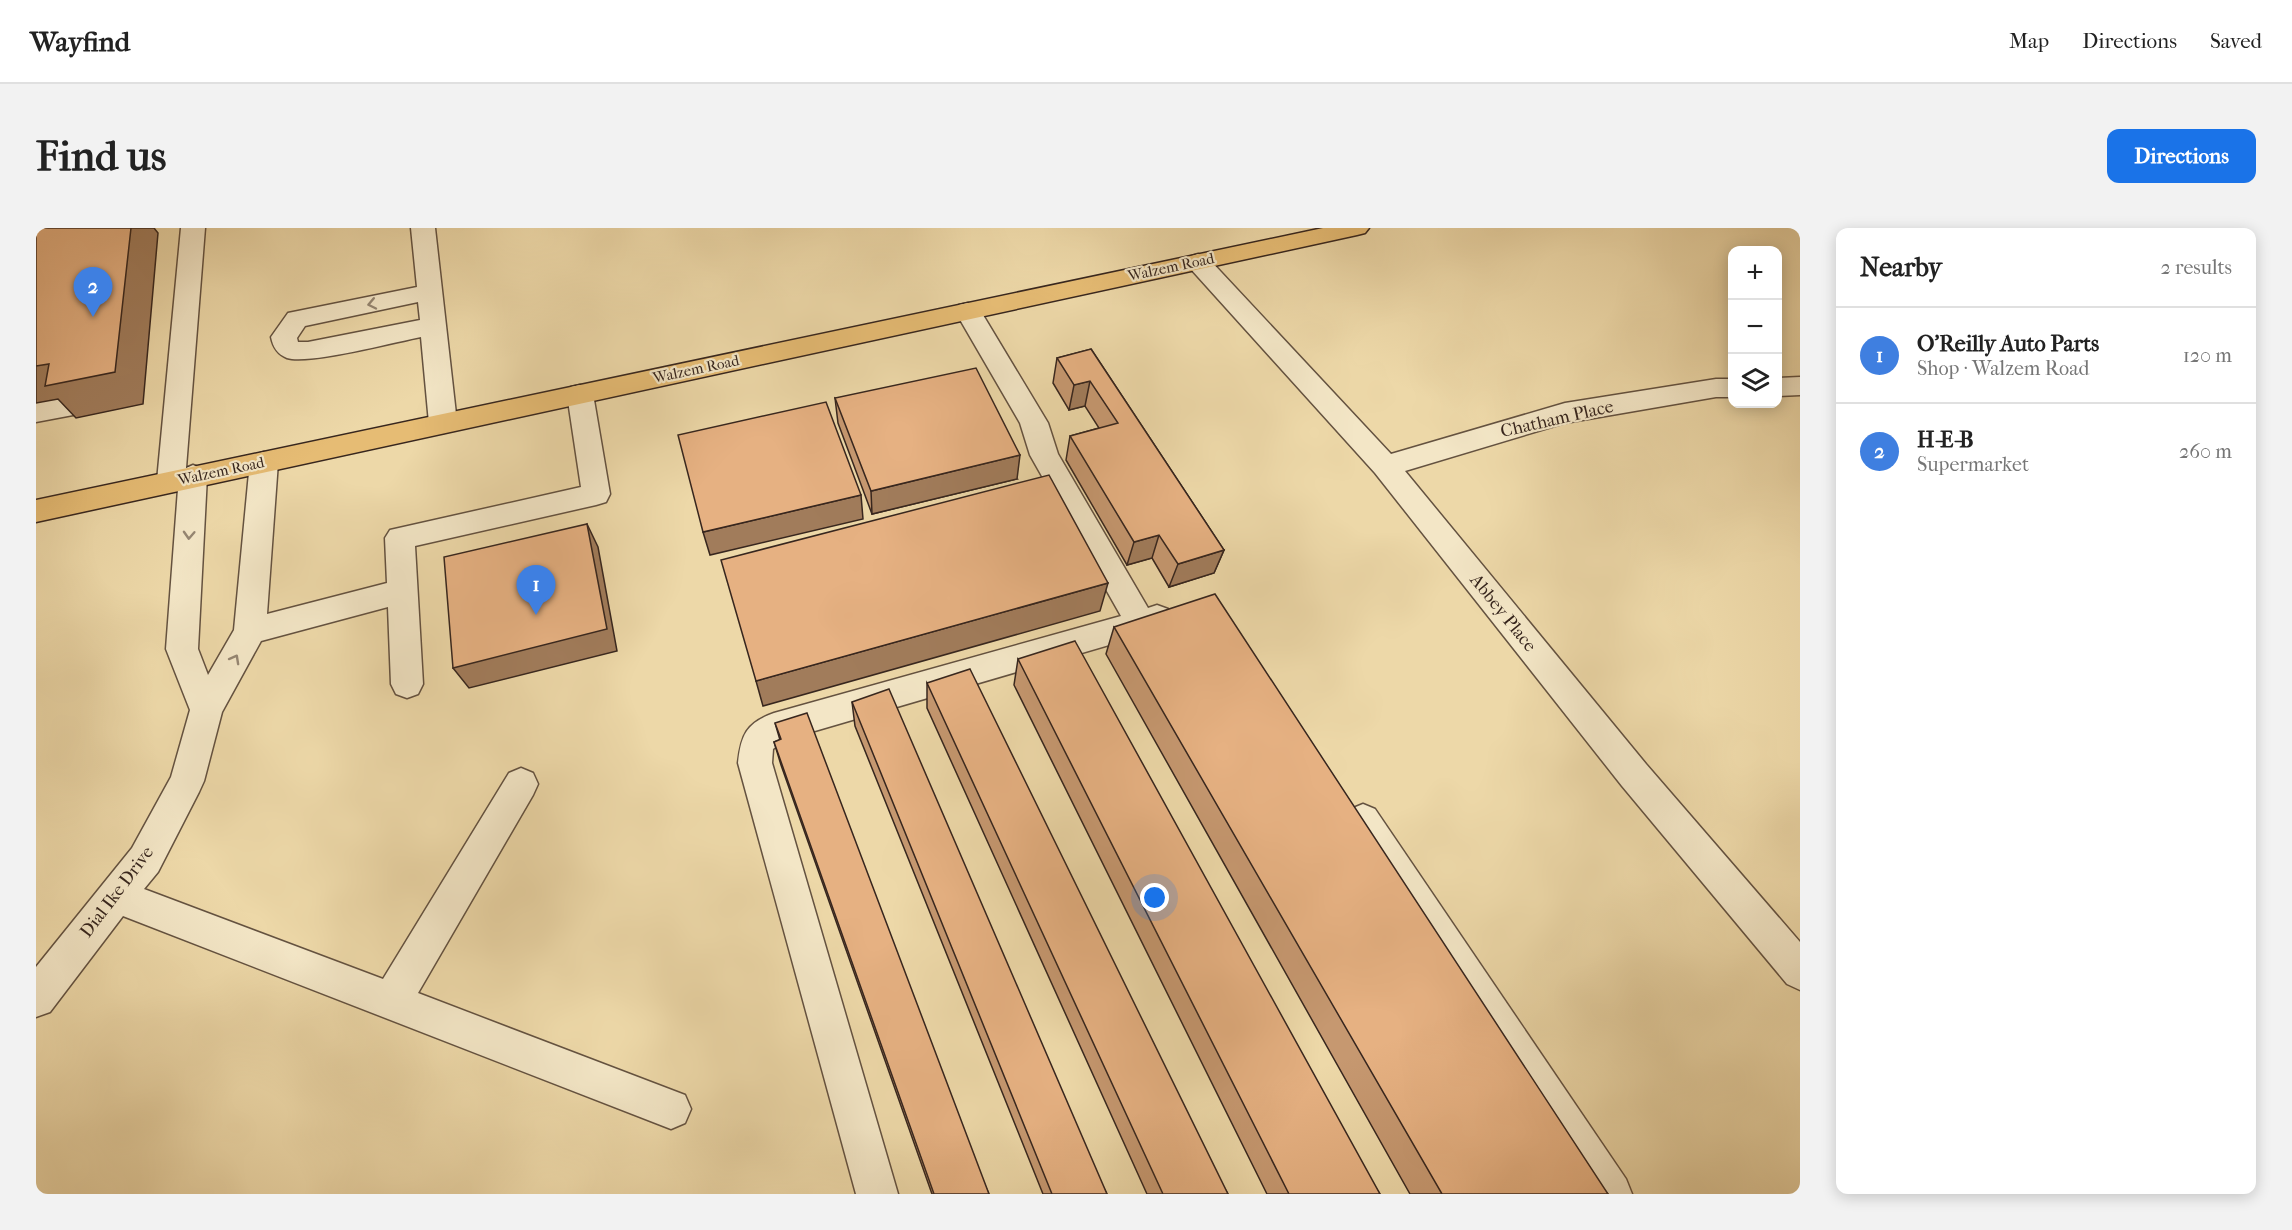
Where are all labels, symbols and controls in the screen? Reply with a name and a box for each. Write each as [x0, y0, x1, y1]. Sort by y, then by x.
text: Wayfind [30, 25, 130, 58]
text: Map [2009, 29, 2049, 53]
text: Directions [2082, 29, 2177, 53]
text: Saved [2210, 29, 2262, 53]
button: Directions [2107, 129, 2256, 183]
text: Find us [36, 132, 166, 181]
map controls [1728, 246, 1782, 408]
button: + [1728, 246, 1782, 300]
street label: Walzem Road [1125, 249, 1217, 285]
text: Nearby [1860, 252, 1942, 283]
text: 2 results [2161, 256, 2232, 279]
pin: 2 [74, 268, 112, 317]
one-way arrow [368, 297, 378, 310]
button: − [1728, 300, 1782, 354]
text: O'Reilly Auto Parts [1917, 331, 2099, 357]
text: 1 [1876, 344, 1883, 367]
text: 120 m [2183, 344, 2232, 367]
street label: Walzem Road [650, 351, 742, 387]
button: layers [1728, 354, 1782, 408]
text: Shop · Walzem Road [1917, 357, 2089, 380]
street label: Chatham Place [1498, 396, 1616, 442]
text: H-E-B [1917, 427, 1974, 453]
text: 2 [1874, 440, 1885, 463]
text: 260 m [2179, 440, 2232, 463]
street label: Walzem Road [175, 453, 267, 489]
text: Supermarket [1917, 453, 2029, 476]
one-way arrow [183, 530, 196, 539]
pin: 1 [516, 566, 556, 615]
street label: Abbey Place [1465, 569, 1541, 656]
one-way arrow [228, 654, 239, 665]
street label: Dial Ike Drive [76, 842, 158, 942]
your location [1140, 883, 1169, 912]

